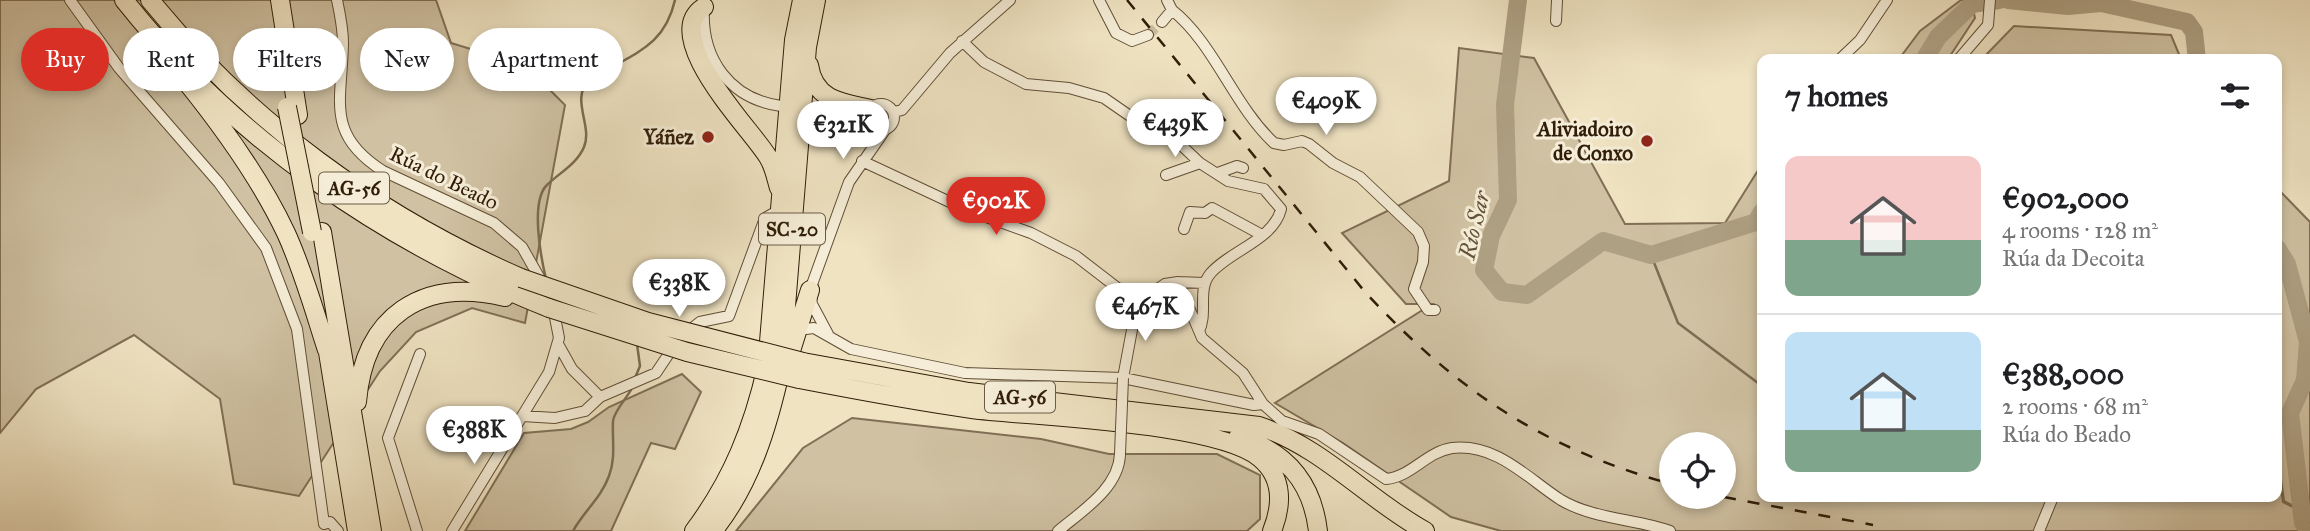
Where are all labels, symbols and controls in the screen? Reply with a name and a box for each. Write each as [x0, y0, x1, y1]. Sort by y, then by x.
chip: Buy [21, 28, 109, 91]
chip: Rent [123, 28, 219, 91]
chip: Filters [233, 28, 346, 91]
chip: New [360, 28, 454, 91]
chip: Apartment [468, 28, 623, 91]
icon: filters [2216, 77, 2254, 115]
pin: €409K [1277, 78, 1375, 137]
text: 7 homes [1785, 78, 1888, 114]
text: €409K [1292, 86, 1360, 114]
pin: €439K [1126, 100, 1224, 159]
pin: €321K [794, 102, 892, 161]
text: €439K [1143, 108, 1207, 136]
text: €321K [813, 110, 873, 138]
place label: Aliviadoiro de Conxo [1535, 116, 1633, 166]
place label: Yáñez [642, 124, 694, 150]
marker: Yáñez [700, 129, 716, 145]
marker: Aliviadoiro de Conxo [1639, 133, 1655, 149]
street label: Rúa do Beado [385, 140, 503, 216]
road number: AG-56 [319, 172, 389, 204]
pin: €902K [947, 177, 1045, 237]
text: €902,000 [2002, 180, 2129, 216]
icon: home [1841, 184, 1925, 268]
text: €902K [962, 186, 1030, 214]
water label: Río Sar [1452, 187, 1496, 263]
road number: SC-20 [759, 214, 825, 244]
text: 4 rooms · 128 m² [2002, 216, 2158, 244]
text: Rúa da Decoita [2002, 244, 2144, 272]
pin: €338K [630, 260, 728, 319]
text: €338K [649, 268, 709, 296]
pin: €467K [1096, 284, 1194, 343]
text: €467K [1111, 292, 1179, 320]
text: €388,000 [2002, 356, 2124, 392]
icon: home [1841, 360, 1925, 444]
road number: AG-56 [985, 382, 1055, 412]
text: 2 rooms · 68 m² [2002, 392, 2148, 420]
pin: €388K [425, 406, 523, 466]
text: €388K [442, 415, 506, 443]
text: Rúa do Beado [2002, 420, 2131, 448]
map controls [1659, 432, 1736, 509]
button: locate [1659, 432, 1736, 509]

